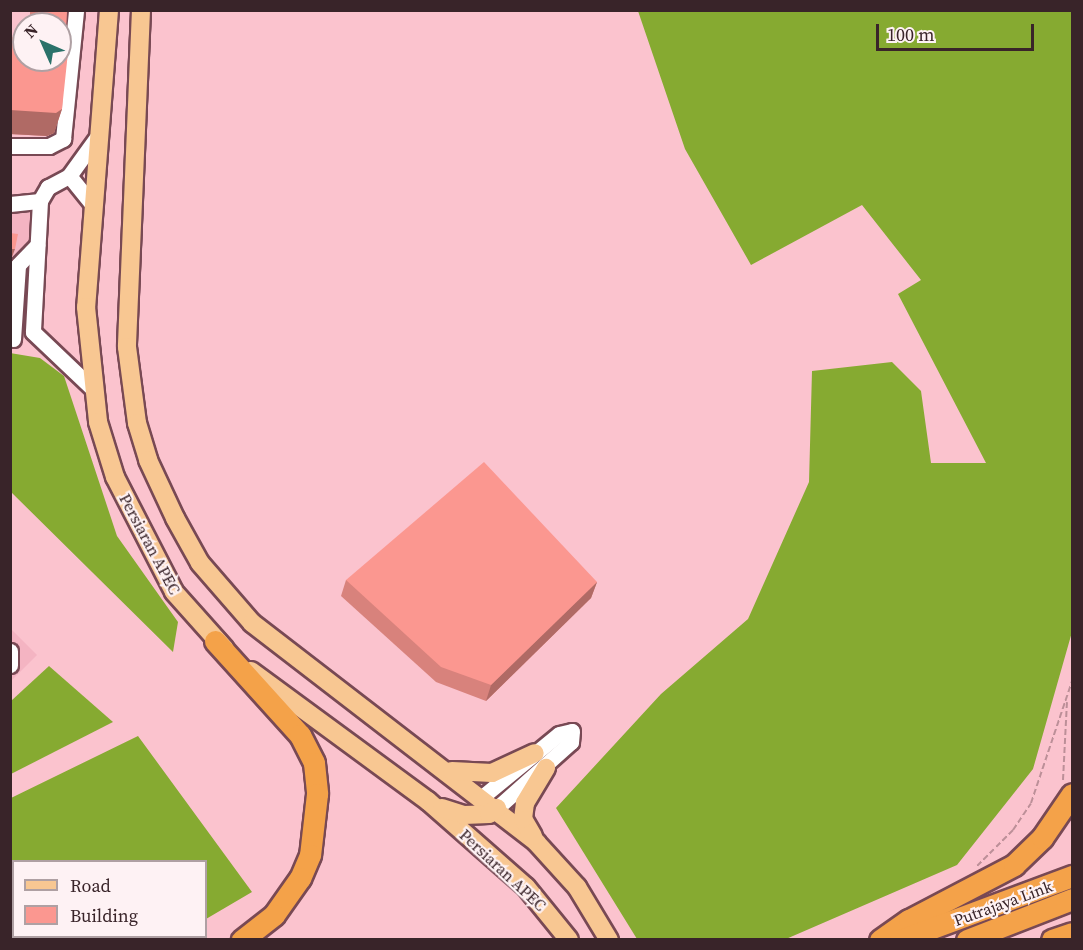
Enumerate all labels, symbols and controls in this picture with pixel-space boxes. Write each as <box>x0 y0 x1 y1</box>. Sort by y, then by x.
north arrow <box>12 12 72 72</box>
scale bar <box>879 12 1036 50</box>
text: N <box>19 19 43 43</box>
text: 100 m <box>887 22 934 47</box>
street label: Persiaran APEC <box>115 490 185 598</box>
street label: Persiaran APEC <box>456 825 550 915</box>
legend <box>12 860 207 938</box>
text: Road <box>70 873 111 898</box>
street label: Putrajaya Link <box>951 876 1055 930</box>
text: Building <box>70 903 138 928</box>

